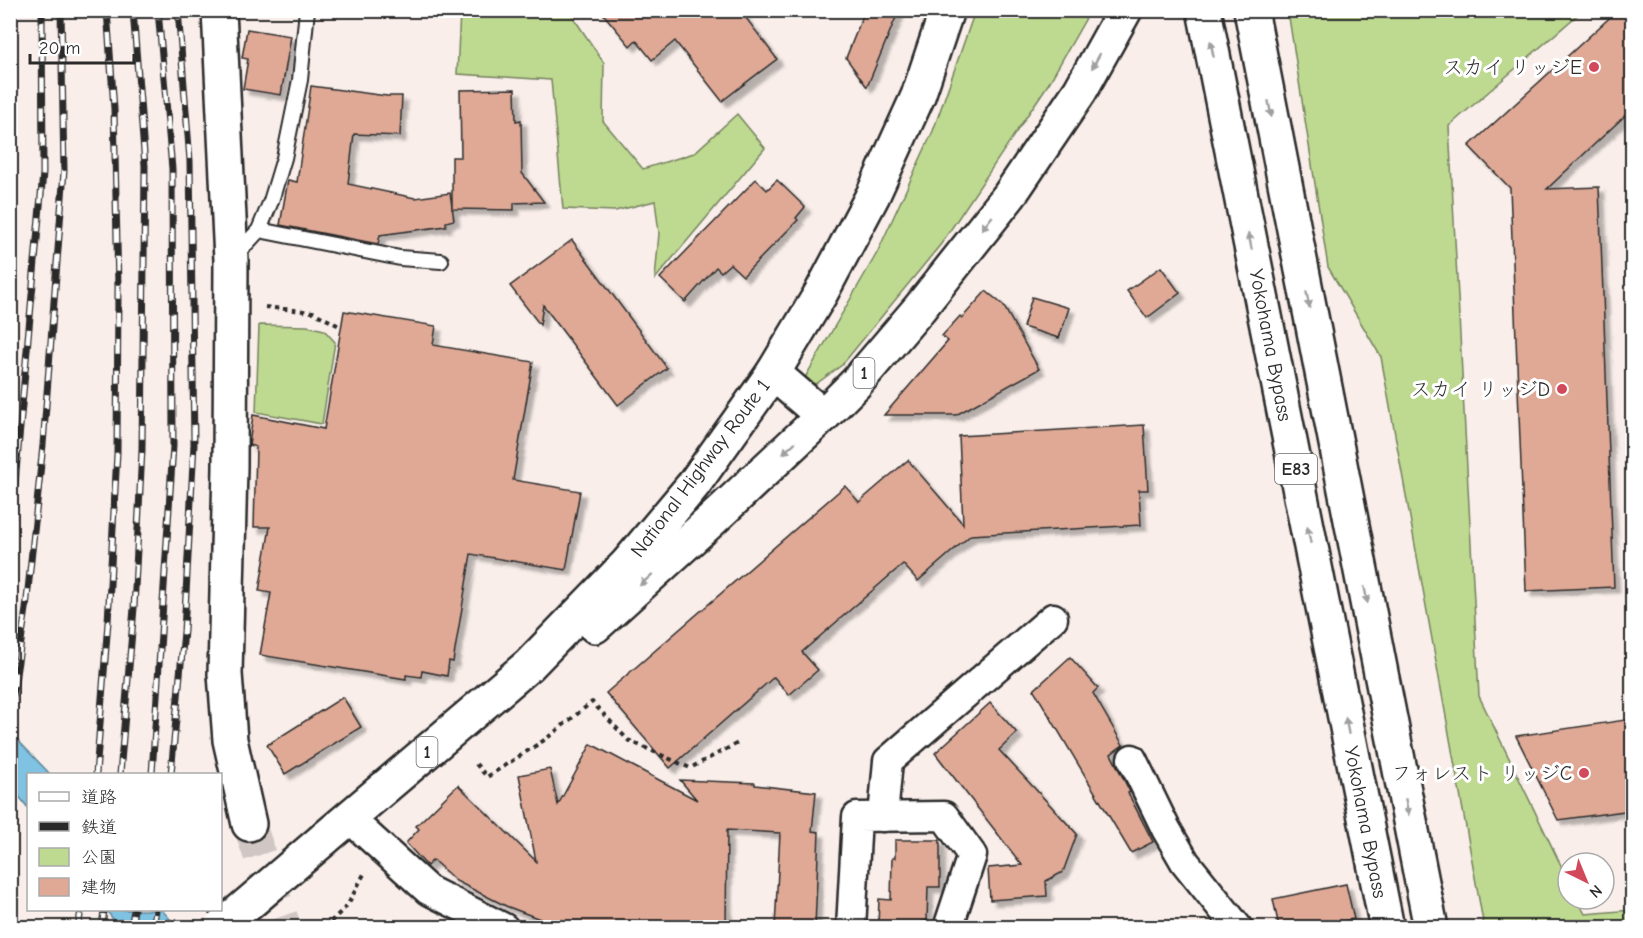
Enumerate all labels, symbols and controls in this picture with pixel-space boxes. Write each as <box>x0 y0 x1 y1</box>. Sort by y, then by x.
scale bar <box>30 27 134 65</box>
text: 20 m <box>39 38 80 59</box>
one-way arrow <box>1207 40 1216 59</box>
one-way arrow <box>1091 53 1101 70</box>
place label: スカイ リッジE <box>1443 56 1582 79</box>
marker: スカイ リッジE <box>1587 60 1601 74</box>
one-way arrow <box>1266 100 1275 119</box>
one-way arrow <box>981 215 994 231</box>
one-way arrow <box>1245 231 1254 250</box>
street label: Yokohama Bypass <box>1244 267 1297 423</box>
one-way arrow <box>1304 291 1313 310</box>
road number: 1 <box>854 358 874 388</box>
street label: National Highway Route 1 <box>626 375 775 562</box>
place label: スカイ リッジD <box>1411 378 1550 401</box>
marker: スカイ リッジD <box>1555 382 1569 396</box>
one-way arrow <box>782 440 796 454</box>
road number: E83 <box>1275 454 1317 484</box>
one-way arrow <box>1304 525 1313 544</box>
one-way arrow <box>639 573 654 586</box>
one-way arrow <box>1362 585 1371 604</box>
one-way arrow <box>1342 716 1351 735</box>
road number: 1 <box>416 737 438 767</box>
street label: Yokohama Bypass <box>1339 744 1392 900</box>
place label: フォレスト リッジC <box>1391 762 1572 785</box>
marker: フォレスト リッジC <box>1577 766 1591 780</box>
legend <box>27 773 222 911</box>
text: 道路 <box>81 787 117 808</box>
one-way arrow <box>1403 797 1412 816</box>
text: 鉄道 <box>81 817 117 838</box>
text: 公園 <box>81 847 117 868</box>
north arrow <box>1556 851 1616 911</box>
text: 建物 <box>81 877 117 898</box>
text: N <box>1586 881 1606 901</box>

